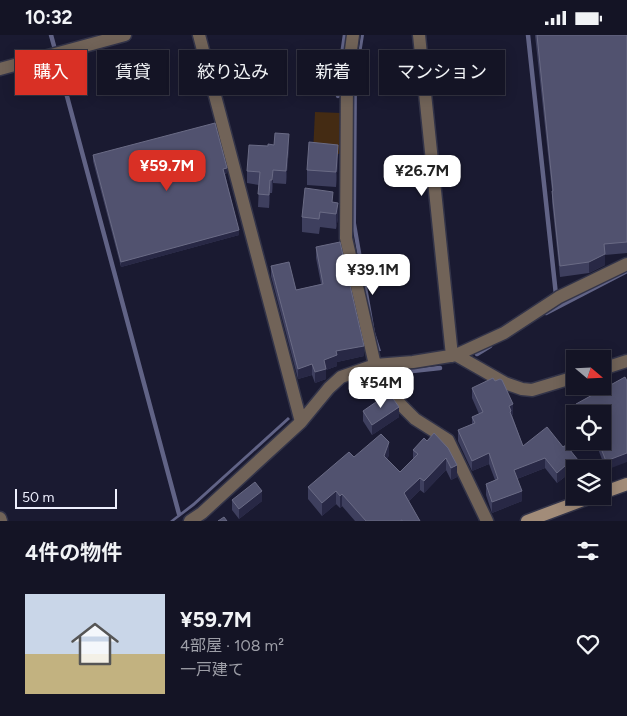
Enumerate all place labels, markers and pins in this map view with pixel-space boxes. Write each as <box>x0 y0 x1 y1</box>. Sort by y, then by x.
pin: ¥59.7M <box>126 149 208 192</box>
pin: ¥26.7M <box>381 155 463 197</box>
pin: ¥39.1M <box>332 253 414 296</box>
pin: ¥54M <box>351 367 411 409</box>

